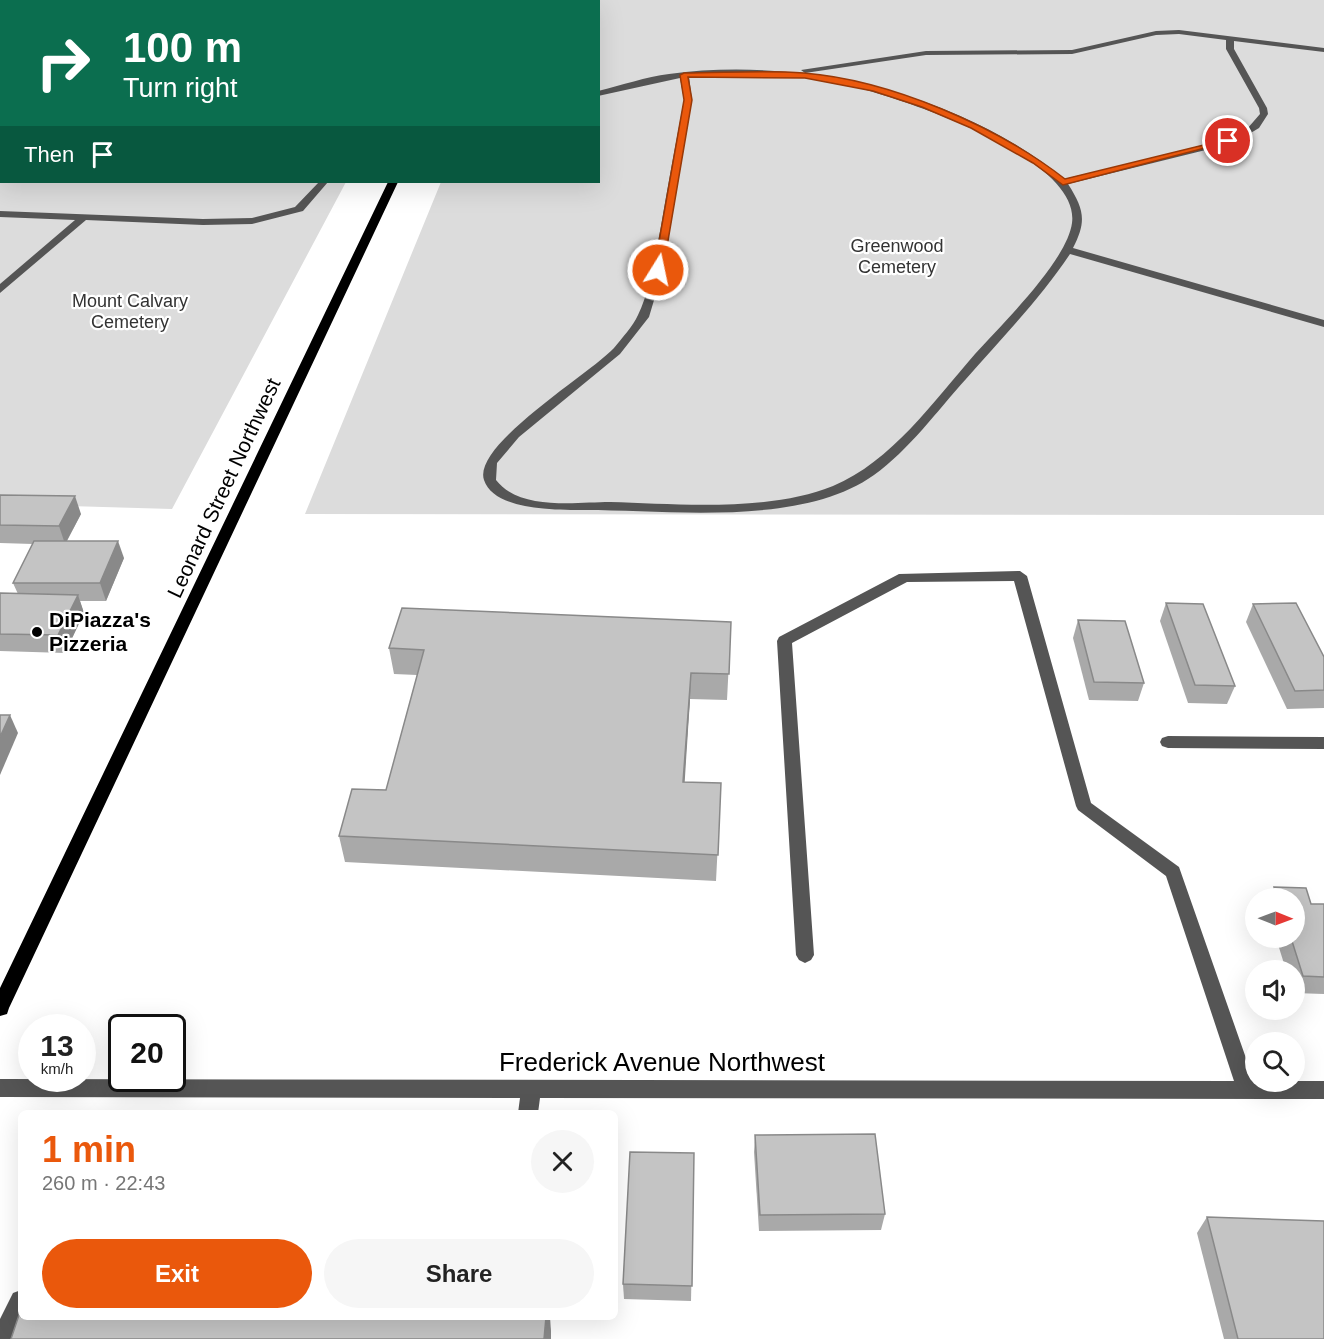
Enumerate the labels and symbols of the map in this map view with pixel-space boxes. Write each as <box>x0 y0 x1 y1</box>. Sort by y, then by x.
pin <box>1202 115 1253 166</box>
park label: Greenwood Cemetery <box>850 236 944 277</box>
position arrow <box>626 238 690 302</box>
park label: Mount Calvary Cemetery <box>72 291 188 332</box>
street label: Leonard Street Northwest <box>163 374 285 601</box>
place label: DiPiazza's Pizzeria <box>49 608 151 655</box>
marker: DiPiazza's Pizzeria <box>30 625 44 639</box>
north arrow <box>1245 888 1305 948</box>
speed limit sign: 20 <box>108 1014 186 1092</box>
street label: Frederick Avenue Northwest <box>499 1047 826 1077</box>

